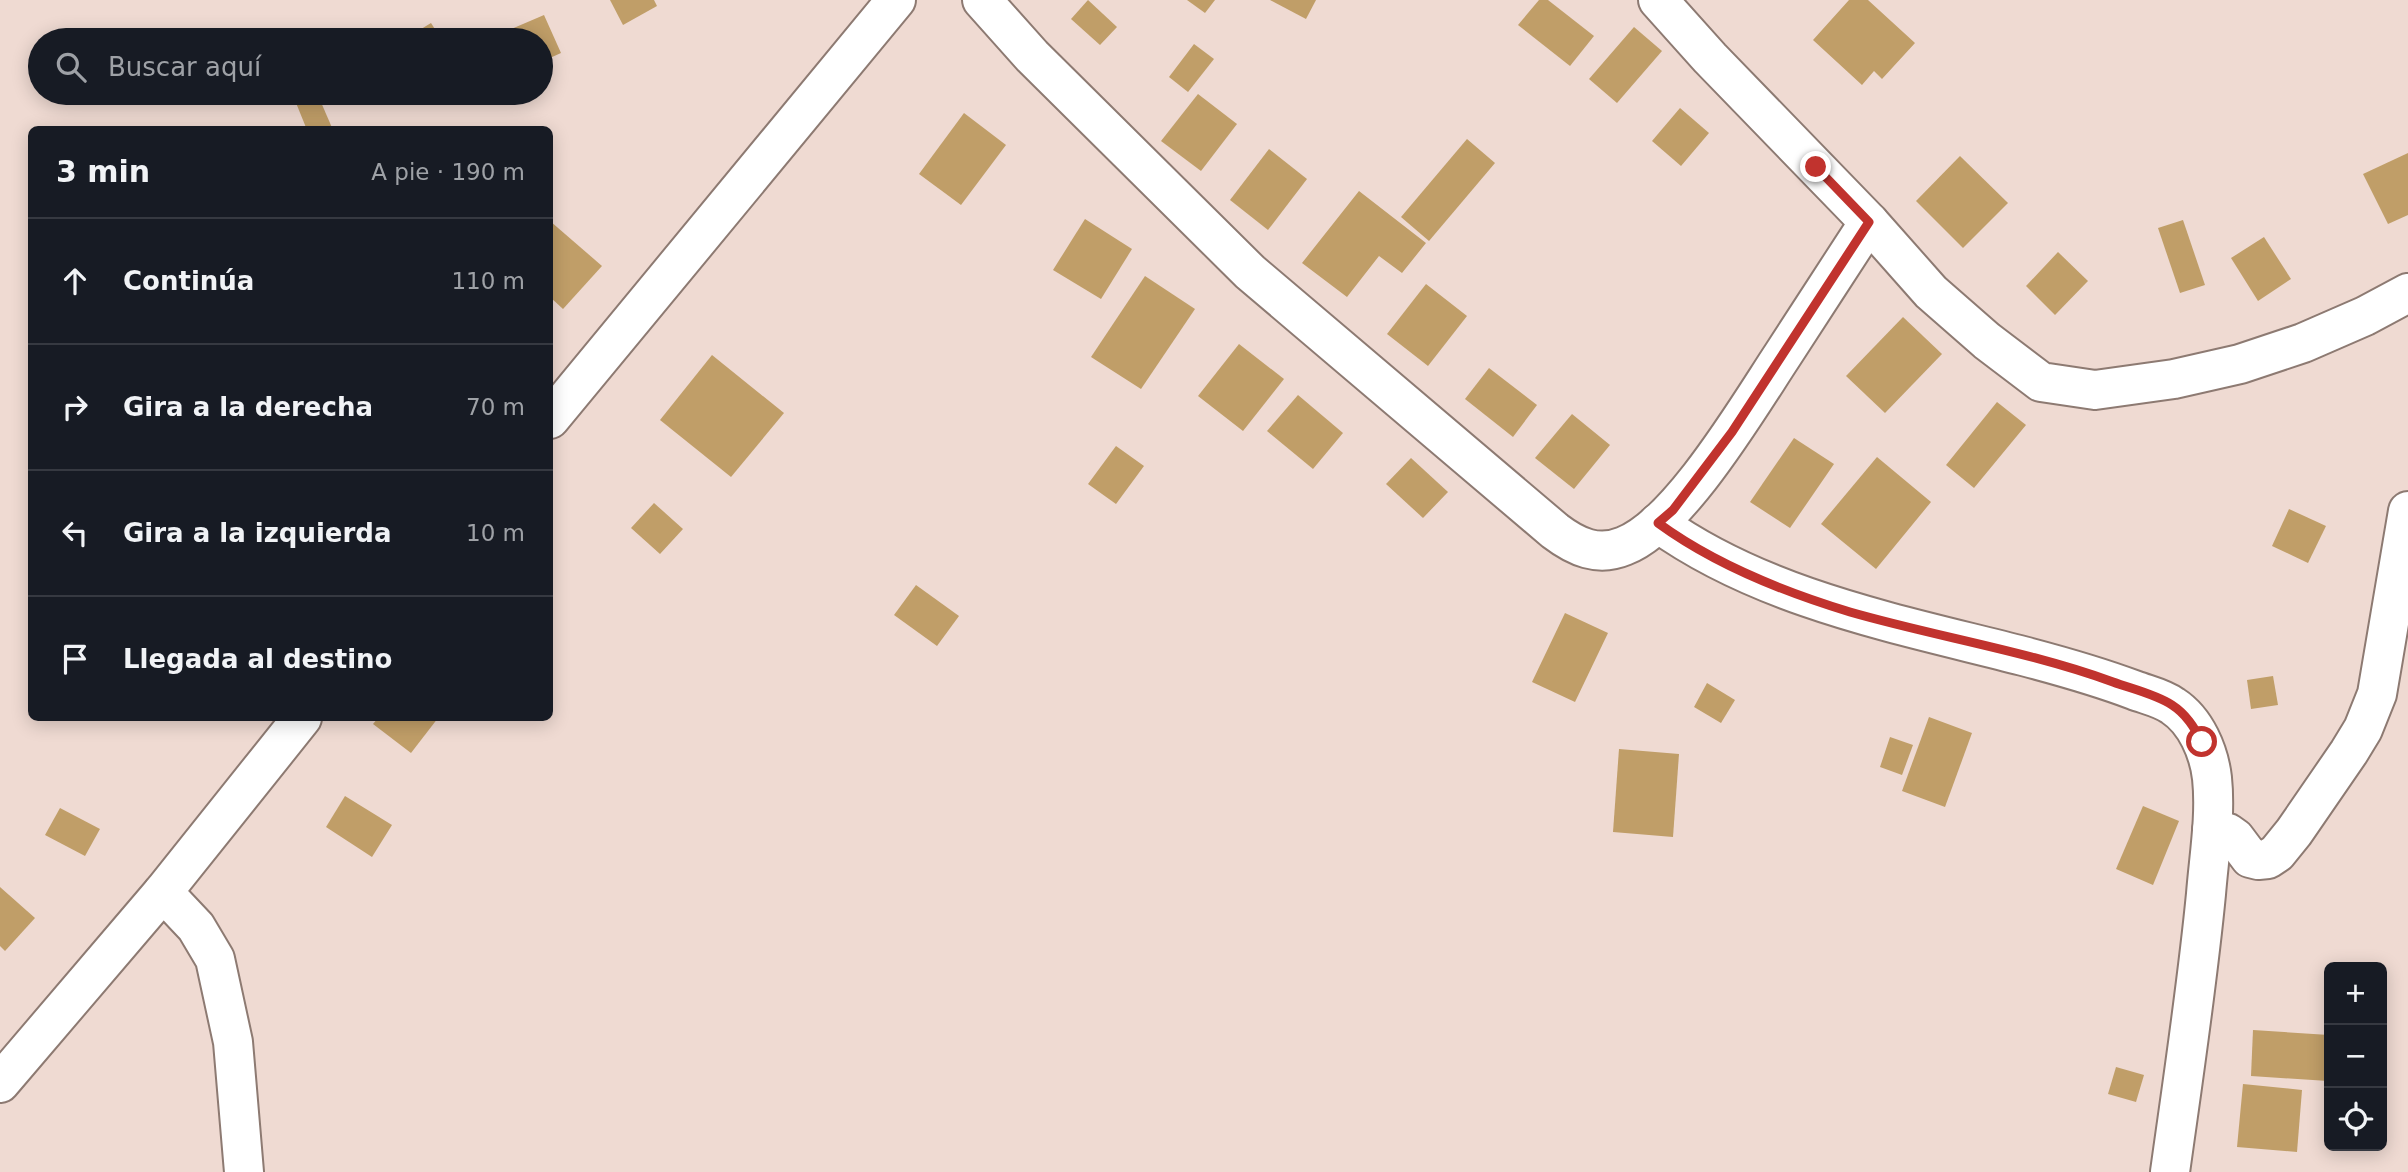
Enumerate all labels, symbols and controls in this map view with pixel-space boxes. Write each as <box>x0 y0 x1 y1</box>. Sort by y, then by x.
search box <box>28 28 553 105</box>
icon: search <box>52 48 90 86</box>
text: Buscar aquí <box>108 52 261 82</box>
route end <box>1800 151 1831 182</box>
text: 3 min <box>56 154 150 189</box>
text: A pie · 190 m <box>371 159 525 185</box>
icon: ahead <box>56 262 94 300</box>
text: Continúa <box>123 266 254 296</box>
text: 110 m <box>451 268 525 294</box>
icon: right <box>56 388 94 426</box>
text: Gira a la derecha <box>123 392 373 422</box>
text: 70 m <box>466 394 525 420</box>
icon: left <box>56 514 94 552</box>
text: Gira a la izquierda <box>123 518 391 548</box>
text: 10 m <box>466 520 525 546</box>
icon: arrive <box>56 640 94 678</box>
text: Llegada al destino <box>123 644 392 674</box>
route start <box>2186 726 2217 757</box>
map controls <box>2324 962 2387 1151</box>
button: + <box>2324 962 2387 1025</box>
button: − <box>2324 1025 2387 1088</box>
button: locate <box>2324 1088 2387 1151</box>

